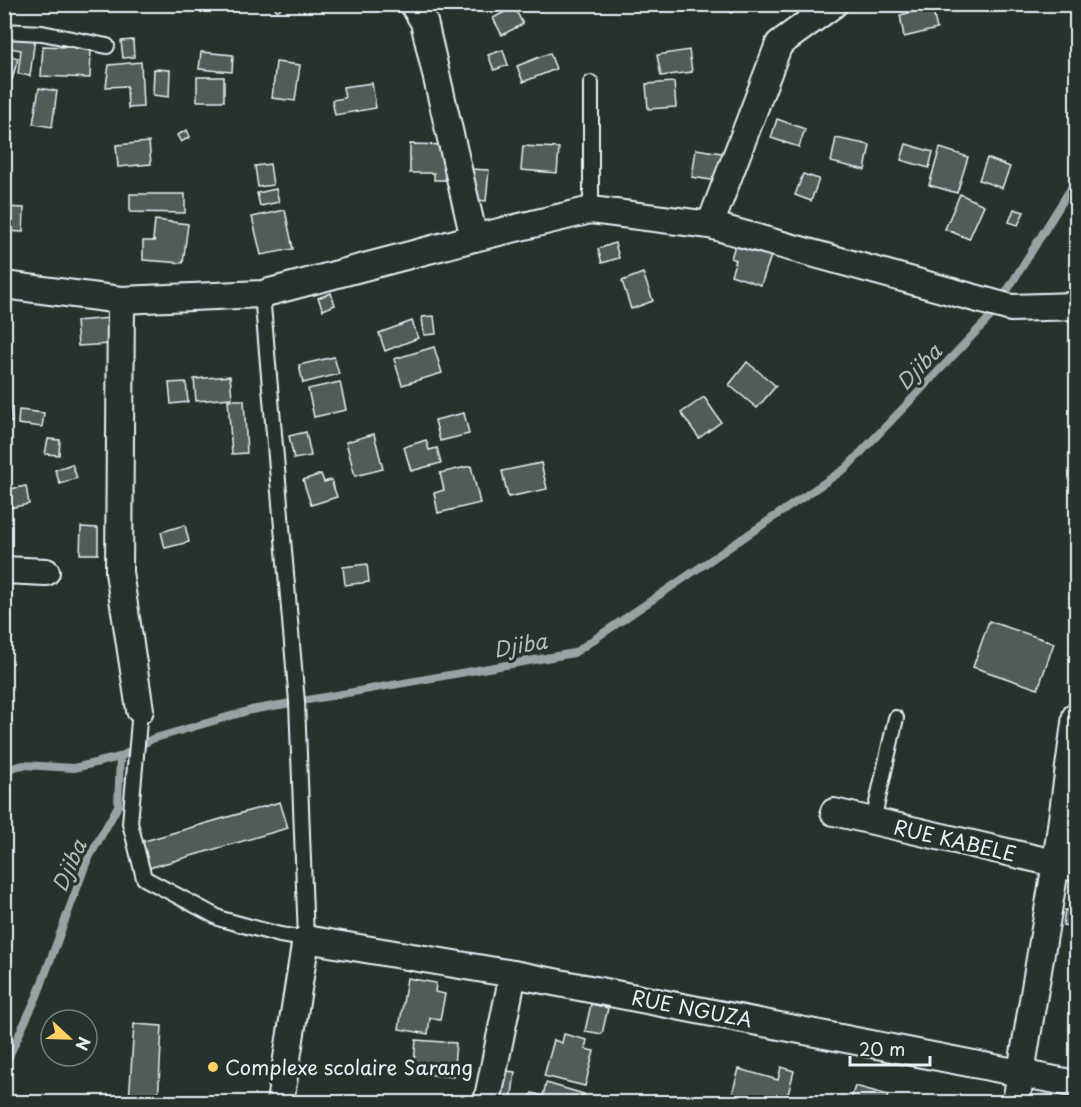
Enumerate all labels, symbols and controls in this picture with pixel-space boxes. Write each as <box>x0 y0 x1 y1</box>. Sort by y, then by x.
water label: Djiba <box>888 335 949 396</box>
water label: Djiba <box>491 623 550 664</box>
street label: RUE KABELE <box>891 811 1019 869</box>
water label: Djiba <box>42 833 94 896</box>
street label: RUE NGUZA <box>629 982 755 1034</box>
north arrow <box>39 1008 99 1068</box>
scale bar <box>850 1029 930 1067</box>
text: N <box>70 1034 97 1054</box>
text: 20 m <box>859 1035 905 1062</box>
place label: Complexe scolaire Sarang <box>225 1052 473 1082</box>
marker: Complexe scolaire Sarang <box>206 1060 220 1074</box>

